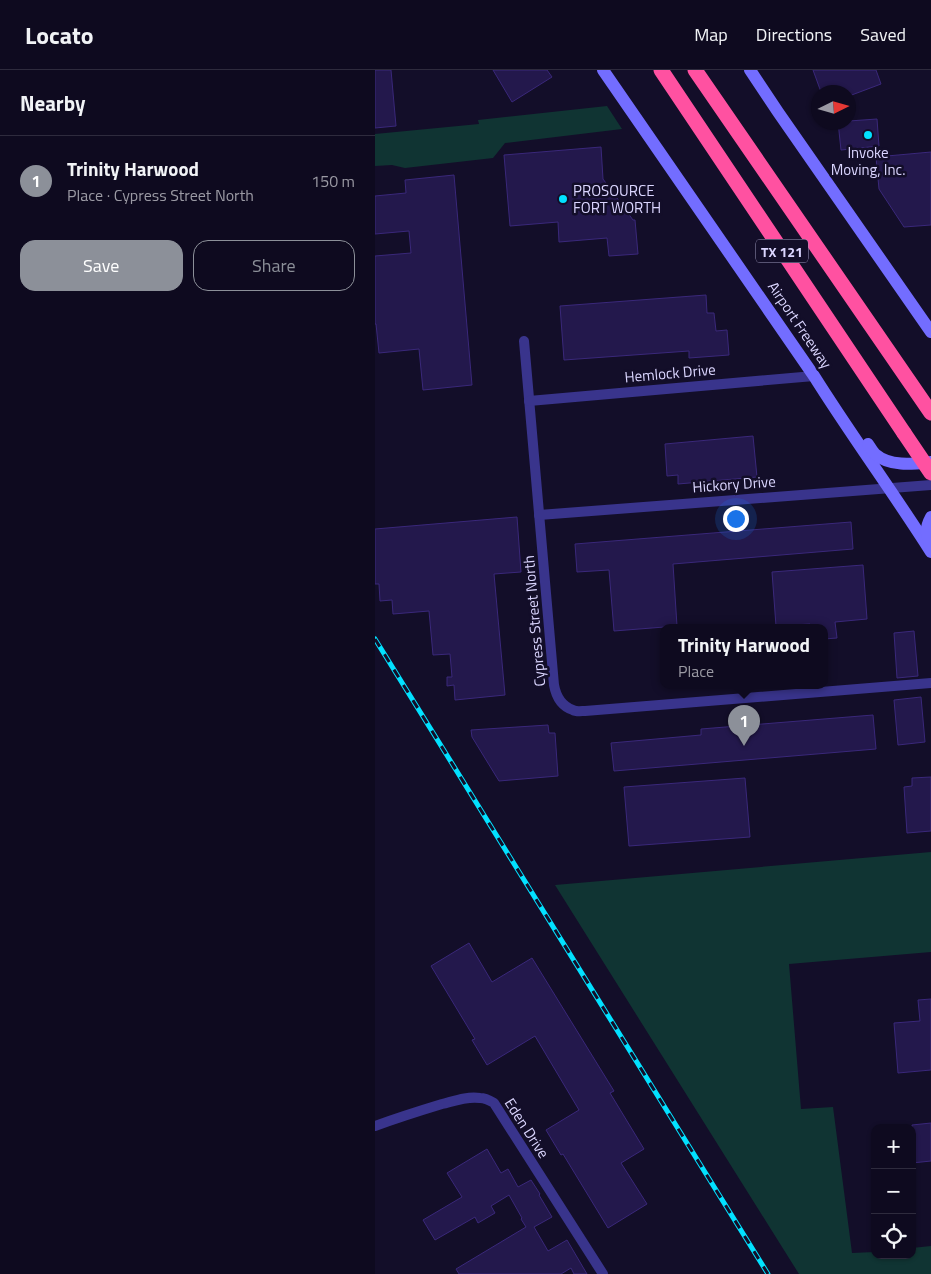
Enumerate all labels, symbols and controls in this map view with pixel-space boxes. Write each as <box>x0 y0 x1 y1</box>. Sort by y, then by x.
text: Locato <box>25 17 94 53</box>
text: Map <box>694 21 728 48</box>
text: Directions <box>756 21 832 48</box>
text: Saved <box>860 21 906 48</box>
north arrow <box>811 85 856 130</box>
text: Nearby <box>20 87 85 119</box>
marker: Invoke Moving, Inc. <box>862 129 874 141</box>
place label: Invoke Moving, Inc. <box>831 141 905 181</box>
text: Trinity Harwood <box>67 154 199 183</box>
text: 1 <box>32 169 40 193</box>
text: 150 m <box>311 169 355 193</box>
place label: PROSOURCE FORT WORTH <box>573 179 661 219</box>
text: Place · Cypress Street North <box>67 183 254 207</box>
marker: PROSOURCE FORT WORTH <box>557 193 569 205</box>
button: Save <box>20 240 183 291</box>
button: Share <box>193 240 355 291</box>
road number: TX 121 <box>756 240 808 262</box>
street label: Airport Freeway <box>762 277 838 373</box>
street label: Hemlock Drive <box>623 358 717 388</box>
street label: Hickory Drive <box>692 470 776 498</box>
your location <box>723 506 749 532</box>
street label: Cypress Street North <box>517 555 551 687</box>
popup <box>660 624 828 689</box>
text: Trinity Harwood <box>678 630 810 659</box>
text: Place <box>678 659 714 683</box>
pin: 1 <box>728 705 760 746</box>
street label: Eden Drive <box>499 1093 555 1163</box>
map controls <box>871 1124 916 1259</box>
button: + <box>871 1124 916 1169</box>
button: − <box>871 1169 916 1214</box>
button: locate <box>871 1214 916 1259</box>

